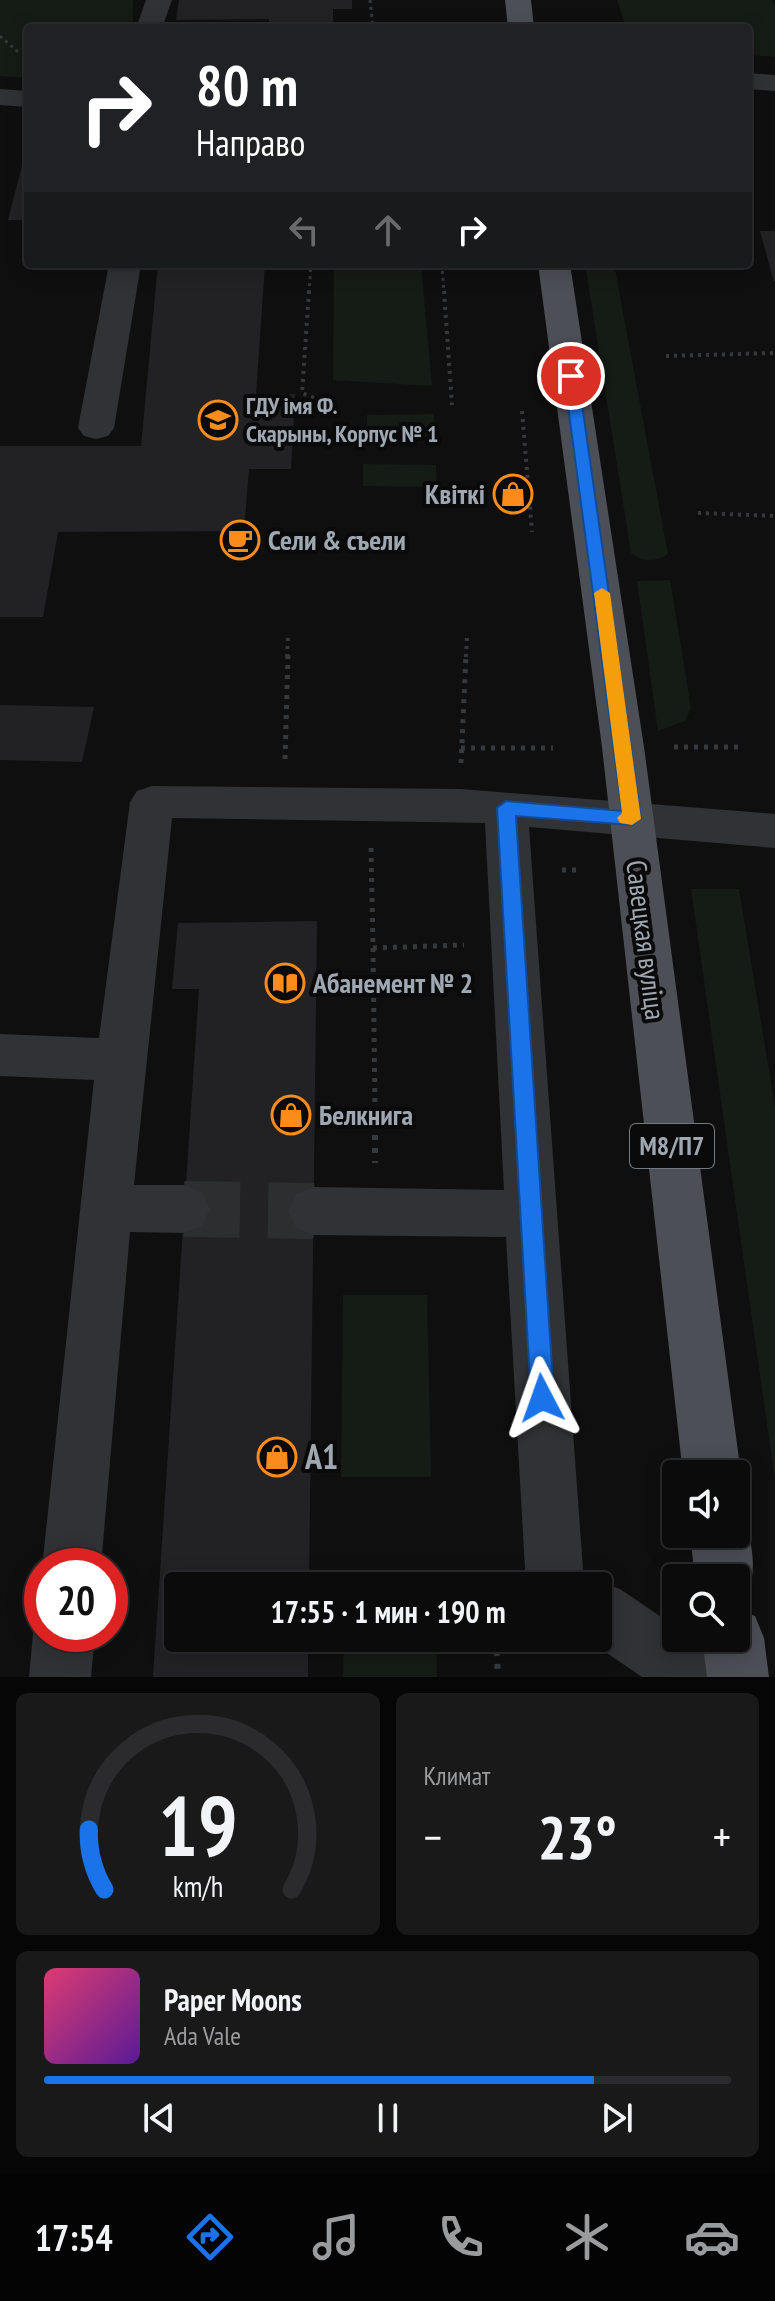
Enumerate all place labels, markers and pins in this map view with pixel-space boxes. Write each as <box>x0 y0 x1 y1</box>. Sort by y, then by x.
pin <box>537 342 605 410</box>
place label: ГДУ імя Ф. Скарыны, Корпус № 1 <box>246 390 438 449</box>
school or university icon: ГДУ імя Ф. Скарыны, Корпус № 1 <box>197 399 239 441</box>
shop icon: Квіткі <box>492 473 534 515</box>
place label: Квіткі <box>425 475 485 512</box>
cafe icon: Сели & съели <box>219 519 261 561</box>
place label: Сели & съели <box>268 521 406 558</box>
library icon: Абанемент № 2 <box>264 962 306 1004</box>
place label: Абанемент № 2 <box>312 964 473 1001</box>
shop icon: Белкнига <box>270 1094 312 1136</box>
place label: Белкнига <box>319 1096 413 1133</box>
place label: A1 <box>304 1434 338 1478</box>
shop icon: A1 <box>256 1436 298 1478</box>

